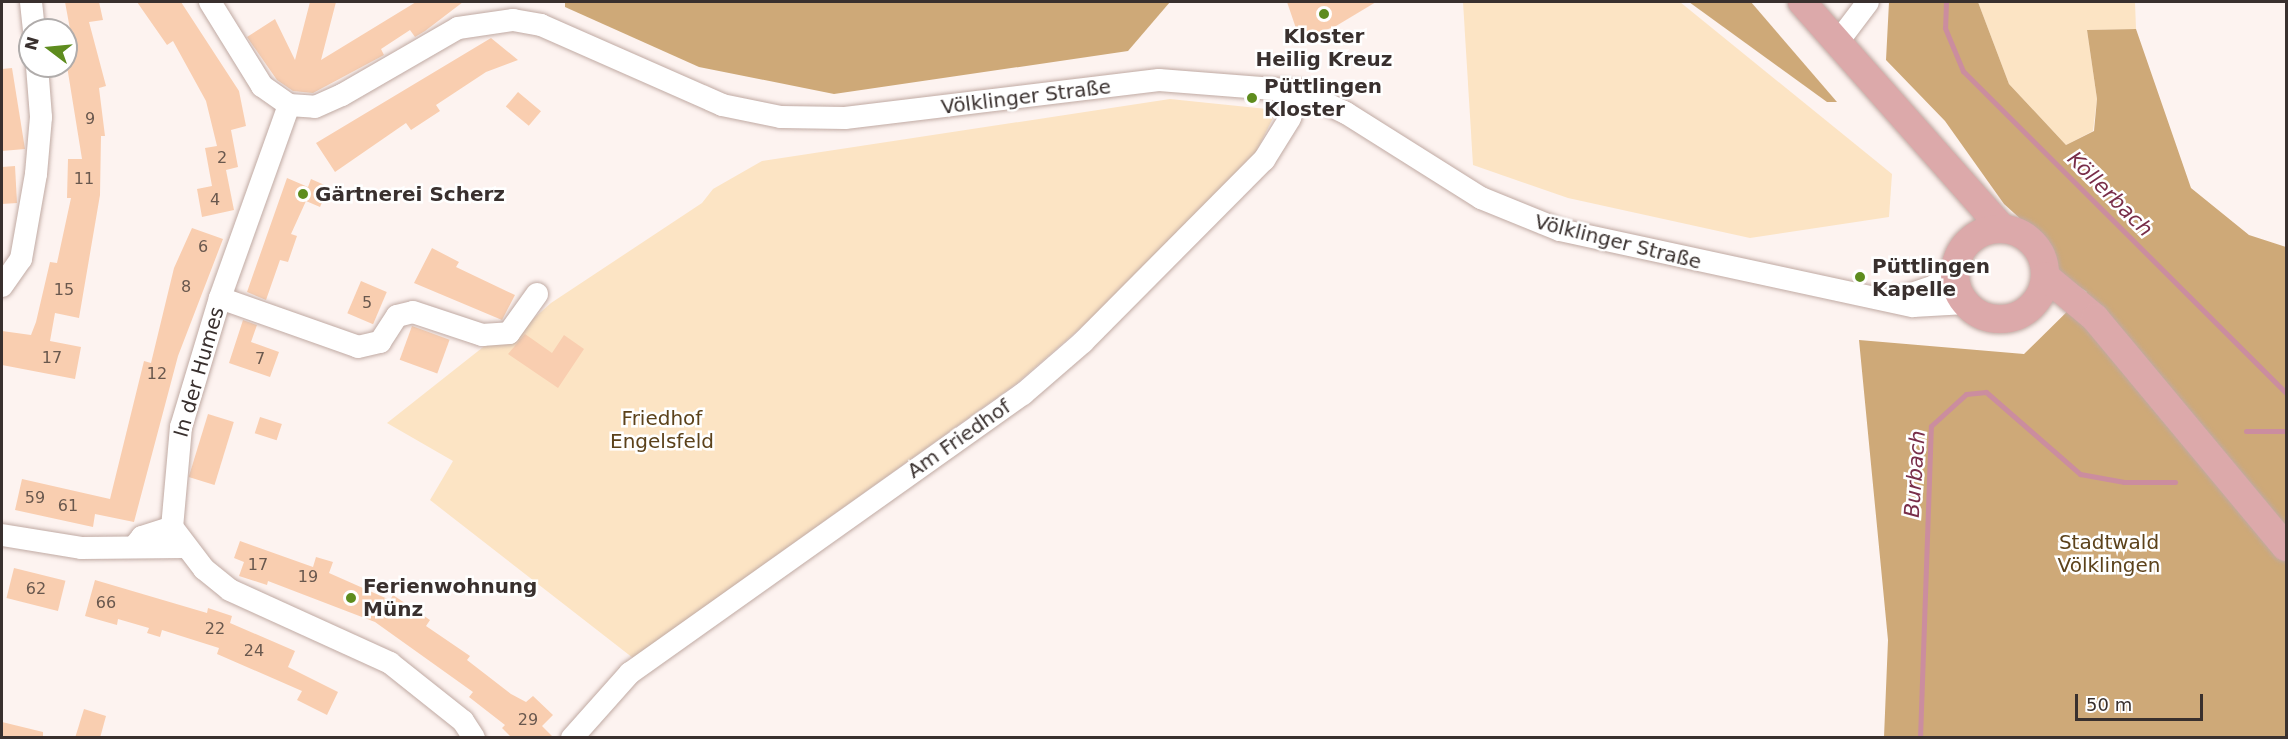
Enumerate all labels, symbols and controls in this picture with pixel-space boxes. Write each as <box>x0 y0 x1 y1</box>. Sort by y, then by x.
marker: Kloster Heilig Kreuz <box>1317 7 1331 21</box>
north arrow <box>18 18 78 78</box>
place label: Kloster Heilig Kreuz <box>1256 24 1392 71</box>
text: N <box>21 34 43 53</box>
place label: Püttlingen Kloster <box>1264 74 1382 121</box>
street label: Völklinger Straße <box>940 75 1112 119</box>
marker: Püttlingen Kloster <box>1245 91 1259 105</box>
house number: 9 <box>85 109 95 129</box>
water label: Köllerbach <box>2062 146 2158 242</box>
house number: 2 <box>217 148 227 168</box>
house number: 11 <box>74 169 94 189</box>
place label: Gärtnerei Scherz <box>315 182 505 206</box>
marker: Gärtnerei Scherz <box>296 187 310 201</box>
house number: 4 <box>210 190 220 210</box>
street label: Völklinger Straße <box>1532 210 1704 274</box>
house number: 6 <box>198 237 208 257</box>
place label: Püttlingen Kapelle <box>1872 254 1990 301</box>
marker: Püttlingen Kapelle <box>1853 270 1867 284</box>
house number: 8 <box>181 277 191 297</box>
house number: 15 <box>54 280 74 300</box>
house number: 5 <box>362 293 372 313</box>
street label: In der Humes <box>169 304 229 440</box>
house number: 17 <box>42 348 62 368</box>
house number: 7 <box>255 349 265 369</box>
house number: 12 <box>147 364 167 384</box>
street label: Am Friedhof <box>903 395 1015 483</box>
park label: Friedhof Engelsfeld <box>610 406 714 453</box>
water label: Burbach <box>1899 430 1931 518</box>
house number: 59 <box>25 488 45 508</box>
house number: 61 <box>58 496 78 516</box>
park label: Stadtwald Völklingen <box>2058 530 2160 577</box>
house number: 17 <box>248 555 268 575</box>
house number: 19 <box>298 567 318 587</box>
place label: Ferienwohnung Münz <box>363 574 537 621</box>
house number: 62 <box>26 579 46 599</box>
marker: Ferienwohnung Münz <box>344 591 358 605</box>
house number: 66 <box>96 593 116 613</box>
house number: 22 <box>205 619 225 639</box>
house number: 24 <box>244 641 264 661</box>
scale bar <box>2078 682 2206 720</box>
text: 50 m <box>2086 694 2132 715</box>
house number: 29 <box>518 710 538 730</box>

